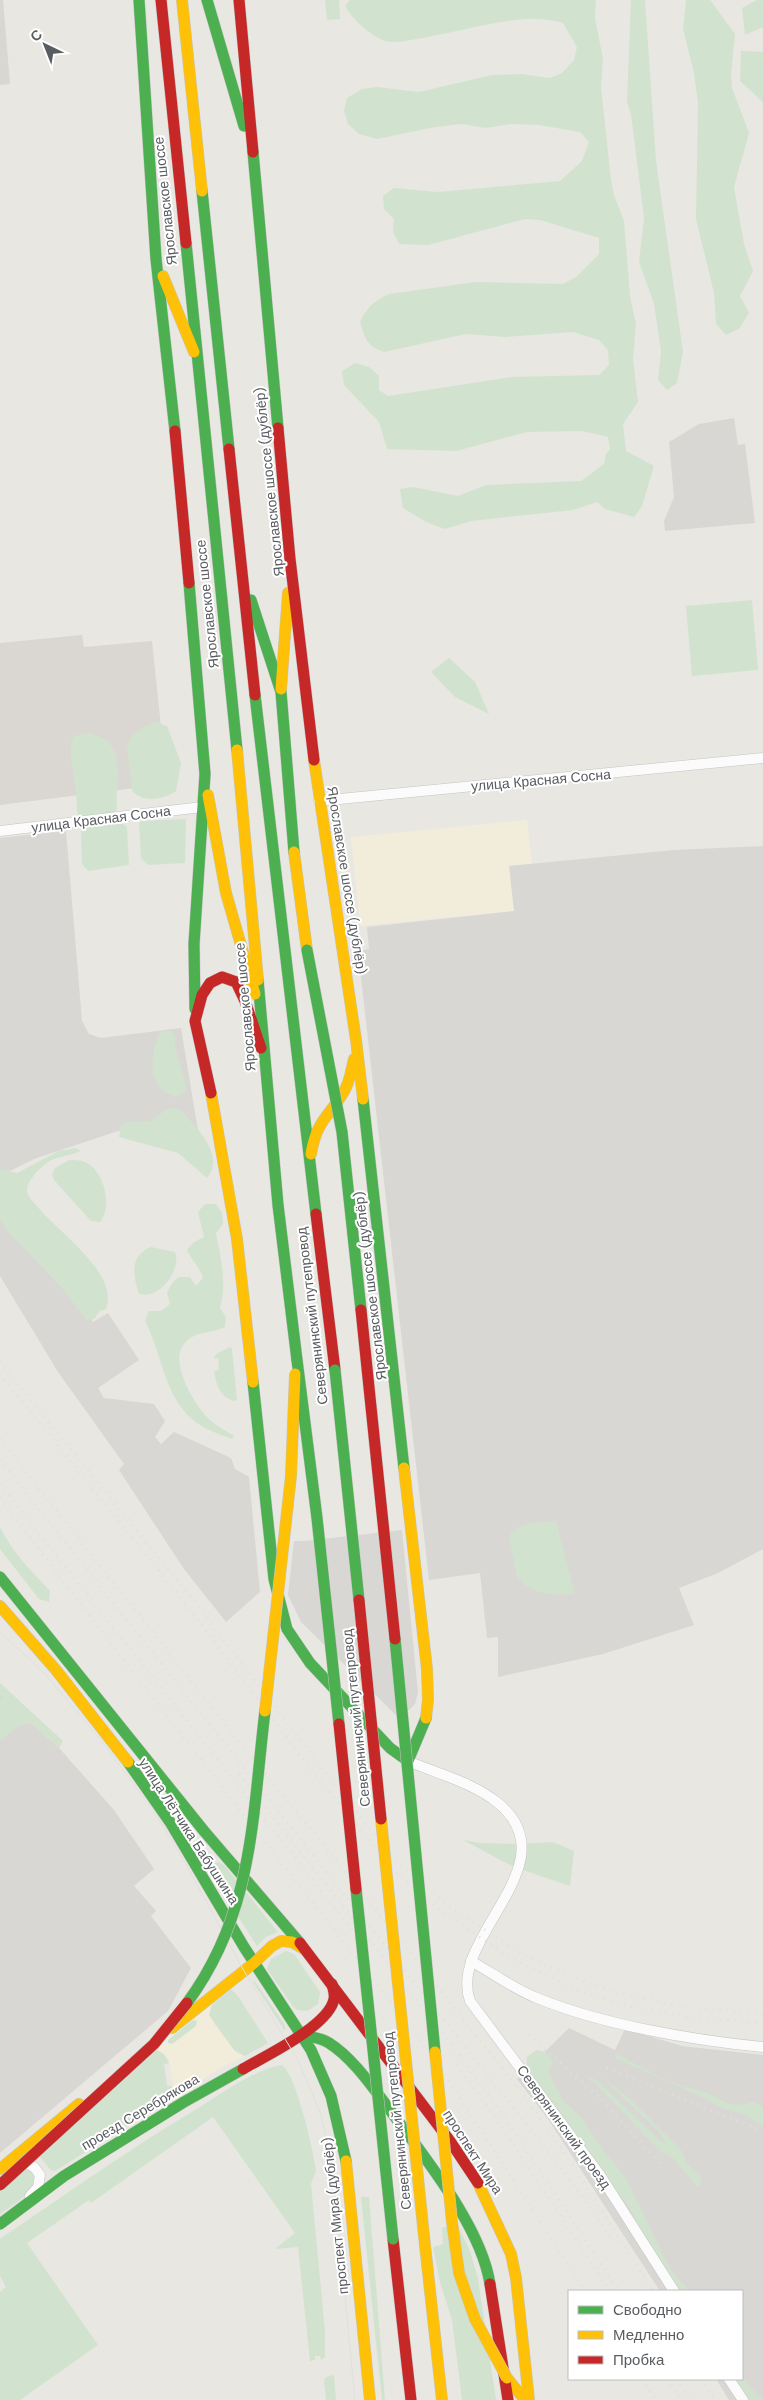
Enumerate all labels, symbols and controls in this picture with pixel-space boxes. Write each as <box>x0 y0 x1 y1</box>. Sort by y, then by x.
north arrow <box>20 20 70 70</box>
text: С <box>26 25 46 46</box>
street label: Ярославское шоссе <box>149 136 181 266</box>
street label: Ярославское шоссе (дублёр) <box>250 387 288 577</box>
street label: Ярославское шоссе <box>191 539 223 669</box>
street label: улица Красная Сосна <box>470 765 612 795</box>
street label: Ярославское шоссе (дублёр) <box>323 785 371 975</box>
street label: улица Красная Сосна <box>30 802 172 836</box>
street label: Ярославское шоссе <box>230 942 260 1072</box>
street label: Ярославское шоссе (дублёр) <box>349 1191 391 1381</box>
street label: Северянинский путепровод <box>292 1226 332 1406</box>
street label: Северянинский путепровод <box>338 1628 374 1808</box>
street label: улица Лётчика Бабушкина <box>135 1754 243 1908</box>
street label: Северянинский путепровод <box>379 2031 415 2211</box>
street label: Северянинский проезд <box>513 2061 615 2193</box>
street label: проезд Серебрякова <box>78 2070 202 2154</box>
street label: проспект Мира <box>439 2106 507 2198</box>
street label: проспект Мира (дублёр) <box>318 2137 352 2295</box>
legend <box>568 2290 743 2380</box>
text: Свободно <box>613 2300 682 2320</box>
text: Медленно <box>613 2325 684 2345</box>
text: Пробка <box>613 2350 665 2370</box>

